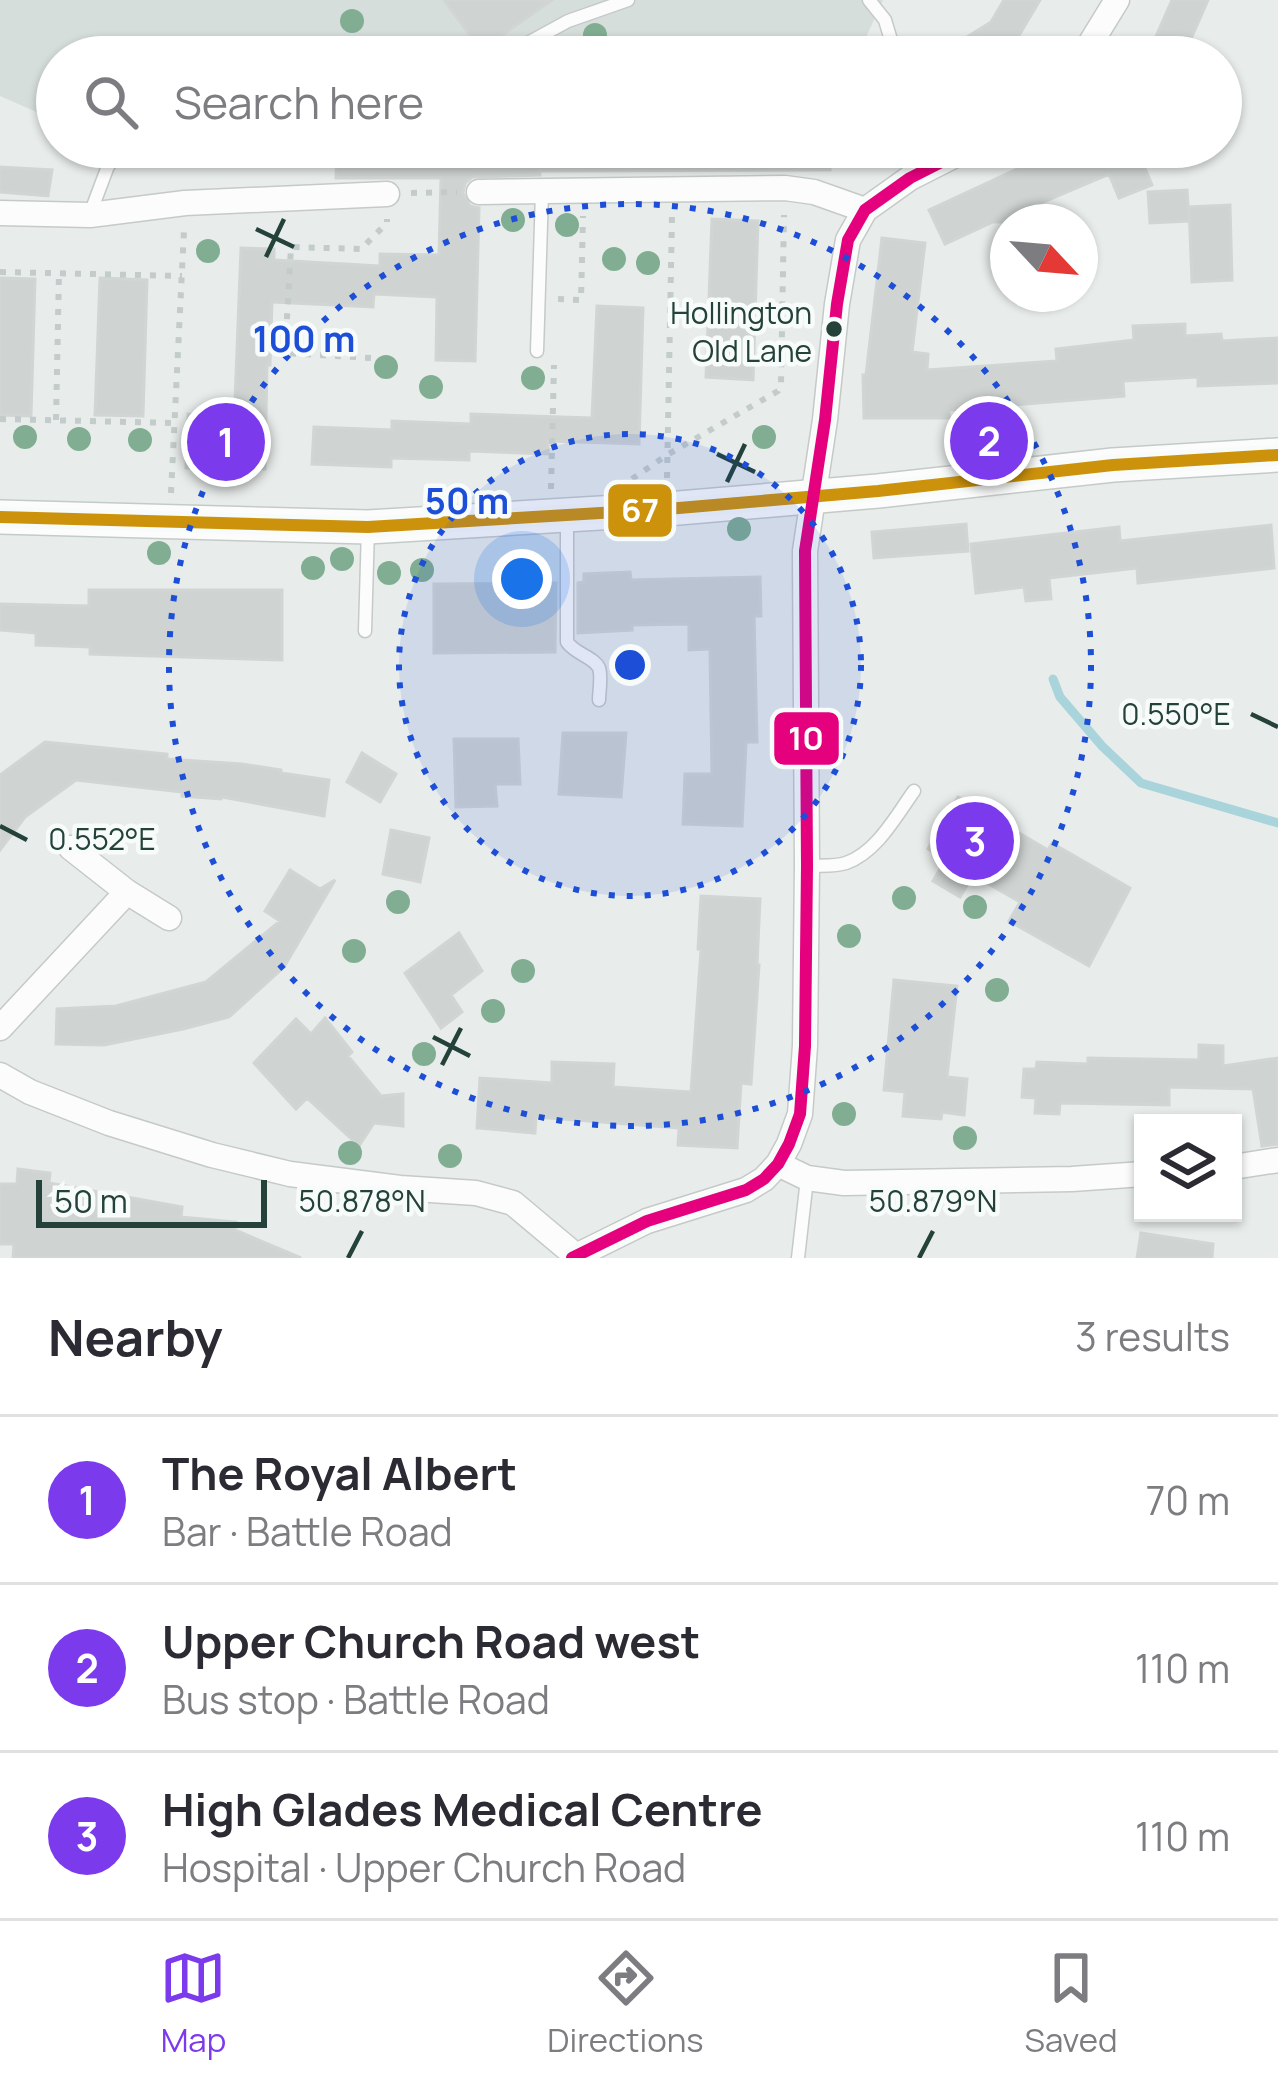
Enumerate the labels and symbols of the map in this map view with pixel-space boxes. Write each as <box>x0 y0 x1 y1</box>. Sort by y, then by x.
north arrow <box>990 204 1098 312</box>
place label: Hollington Old Lane <box>670 292 812 371</box>
text: 100 m <box>253 314 355 363</box>
marker: Hollington Old Lane <box>823 318 845 340</box>
pin: 2 <box>950 396 1028 486</box>
pin: 1 <box>187 397 265 487</box>
text: 50 m <box>425 476 509 525</box>
line badge: 67 <box>606 482 674 539</box>
text: 67 <box>621 487 659 532</box>
your location <box>492 549 552 609</box>
centre of rings <box>609 644 651 686</box>
text: 0.550°E <box>1121 693 1231 734</box>
line badge: 10 <box>772 710 841 767</box>
text: 10 <box>788 715 824 760</box>
pin: 3 <box>936 796 1014 886</box>
text: 0.552°E <box>48 818 156 859</box>
scale bar <box>36 1174 267 1227</box>
text: 50.878°N <box>298 1180 426 1221</box>
text: 50.879°N <box>869 1180 997 1221</box>

